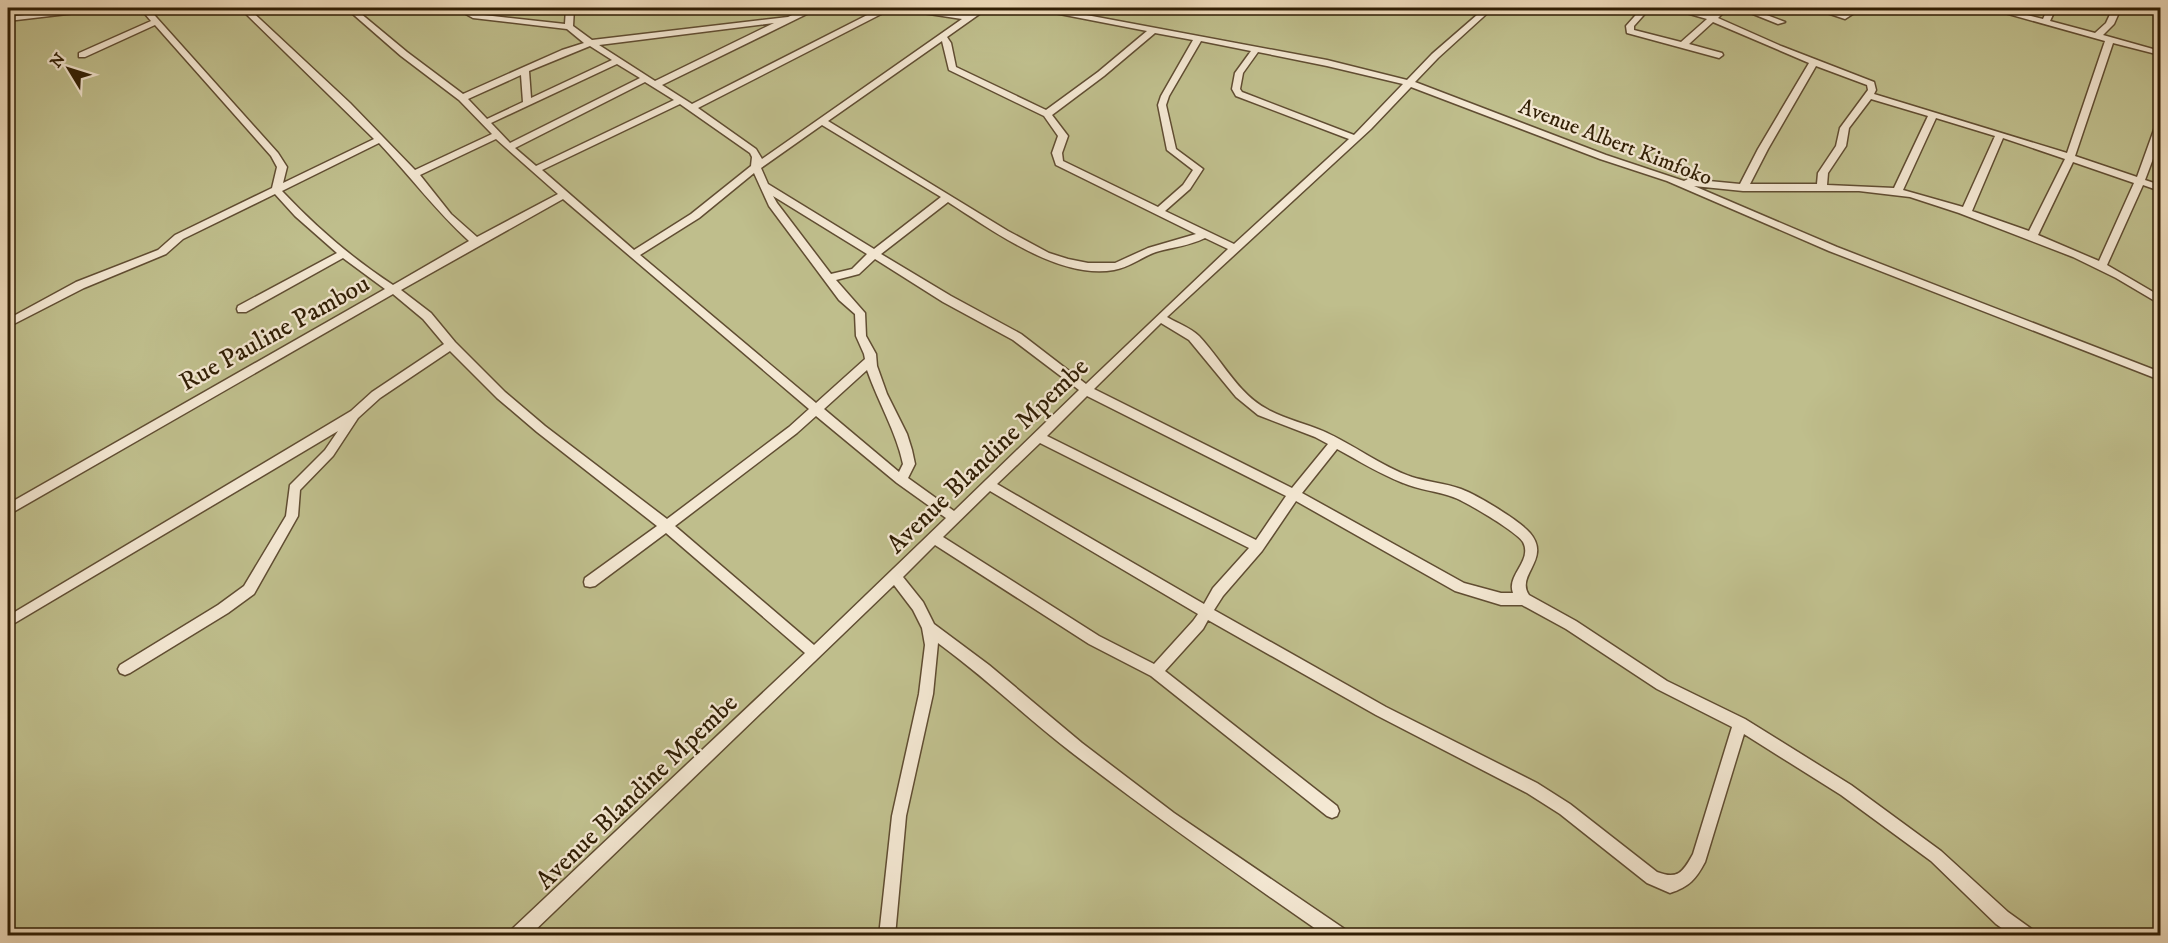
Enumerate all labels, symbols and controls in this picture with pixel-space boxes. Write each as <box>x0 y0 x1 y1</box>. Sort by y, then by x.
north arrow <box>39 39 99 99</box>
text: N <box>46 49 70 72</box>
street label: Avenue Albert Kimfoko <box>1515 93 1716 192</box>
street label: Rue Pauline Pambou <box>174 267 376 399</box>
street label: Avenue Blandine Mpembe <box>880 351 1096 561</box>
street label: Avenue Blandine Mpembe <box>529 687 745 897</box>

